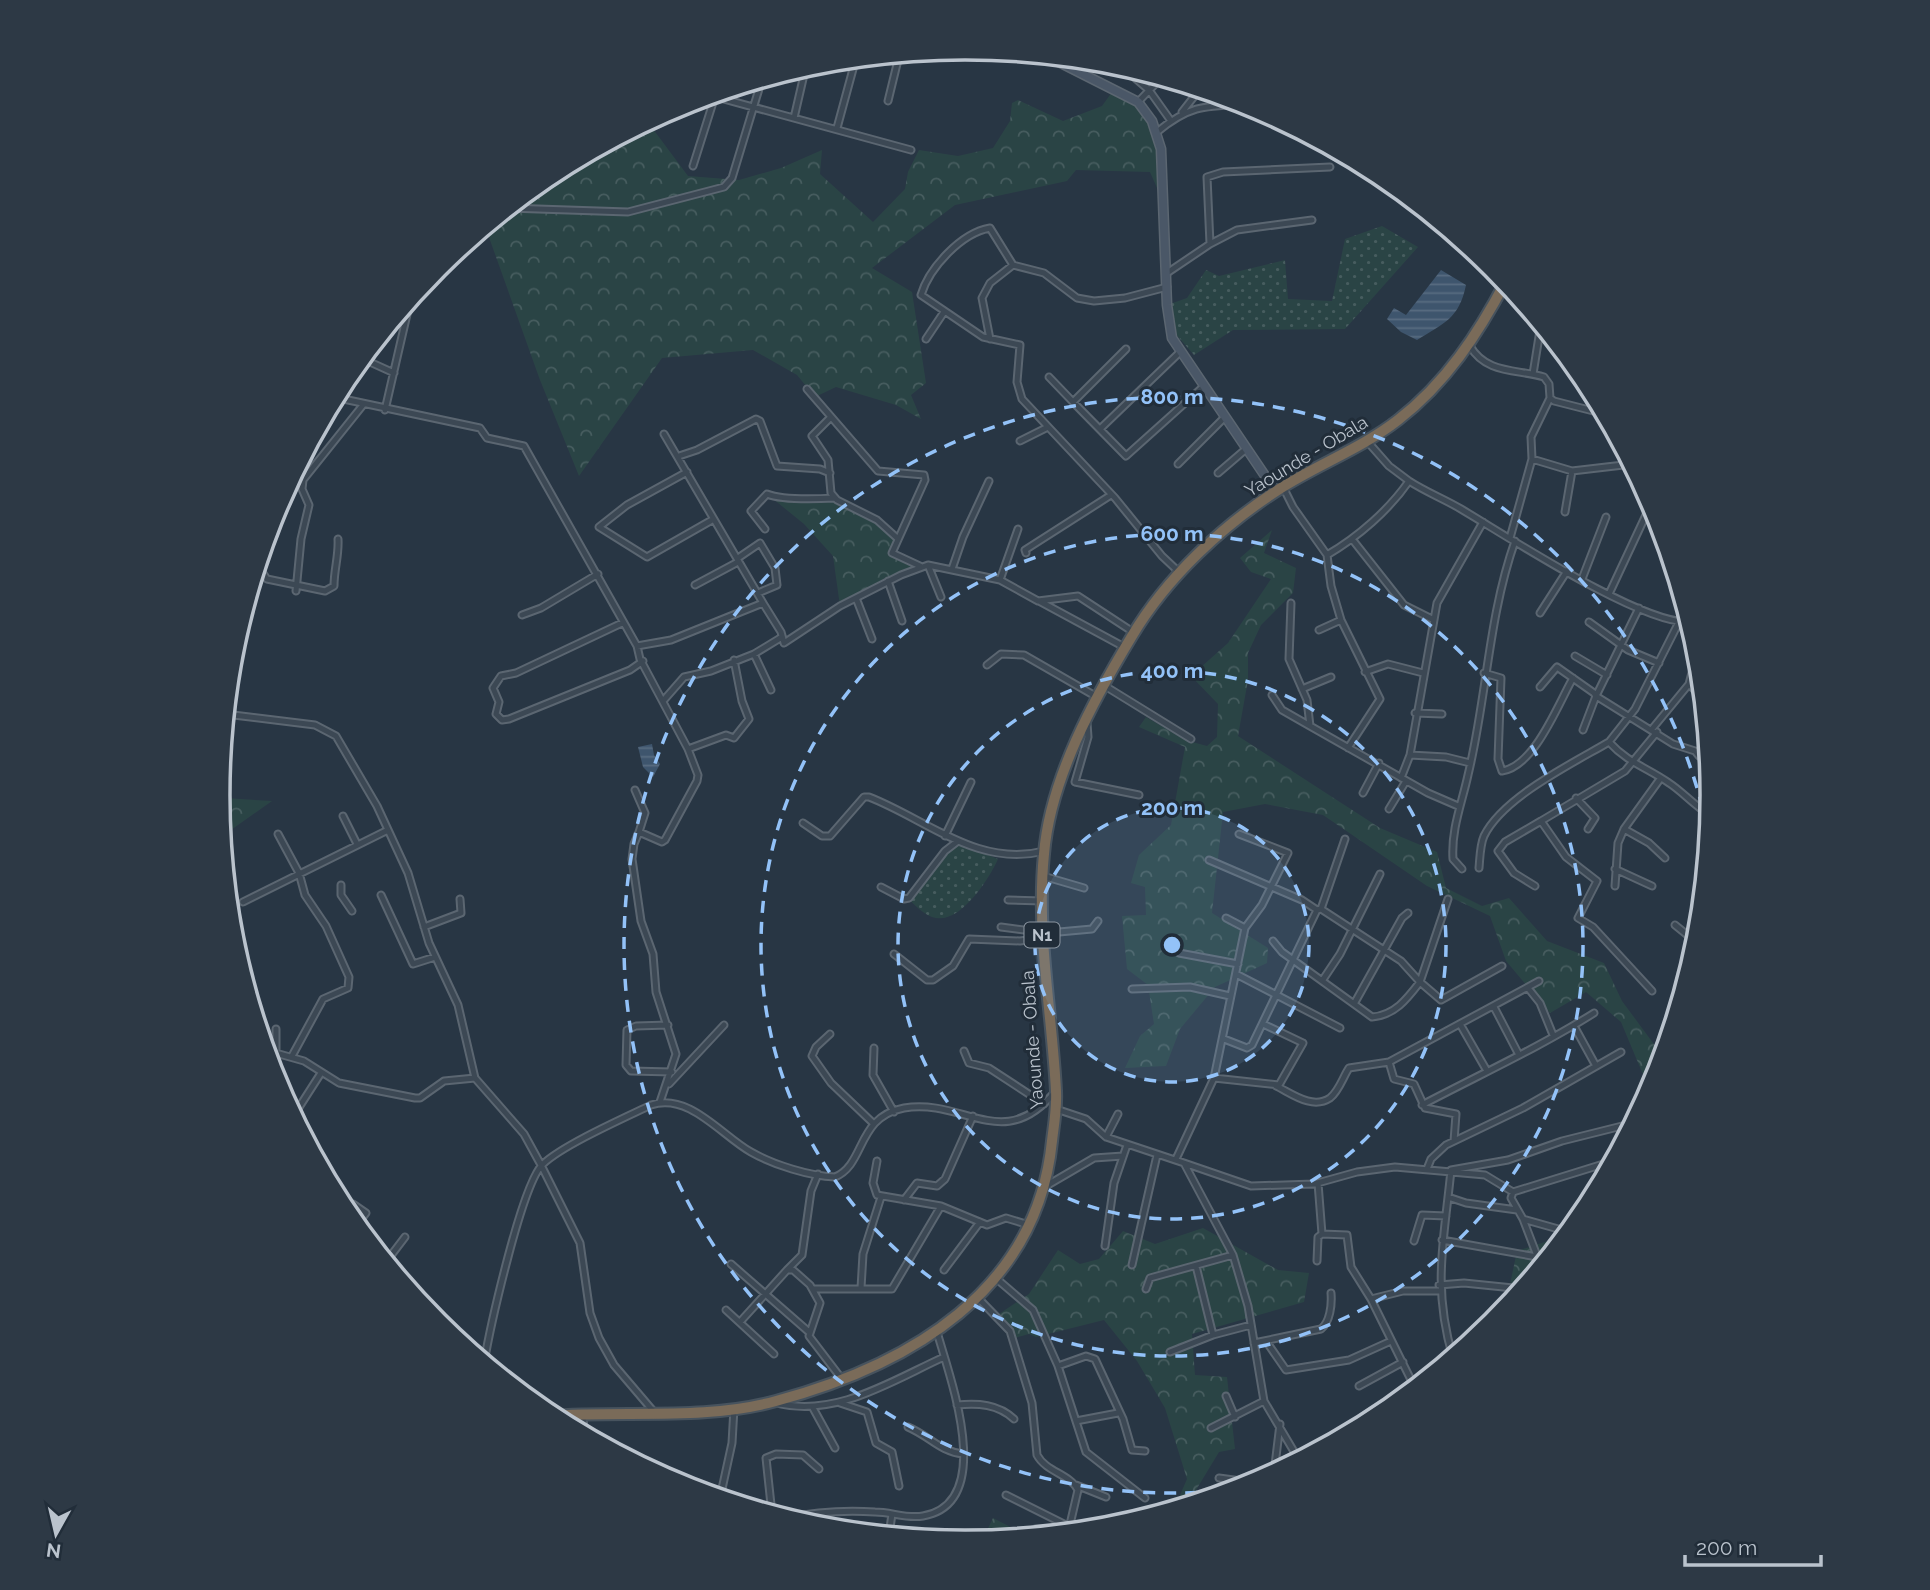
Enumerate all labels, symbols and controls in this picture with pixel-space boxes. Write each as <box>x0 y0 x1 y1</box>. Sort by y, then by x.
text: 800 m <box>1140 384 1204 409</box>
street label: Yaounde - Obala <box>1241 411 1371 501</box>
text: 600 m <box>1140 521 1204 546</box>
text: 400 m <box>1141 658 1203 683</box>
text: 200 m <box>1141 795 1203 820</box>
road number: N1 <box>1024 923 1060 948</box>
centre of rings <box>1160 933 1184 957</box>
street label: Yaounde - Obala <box>1017 970 1047 1110</box>
north arrow <box>21 1499 91 1569</box>
scale bar <box>1685 1524 1822 1568</box>
text: 200 m <box>1696 1535 1757 1560</box>
text: N <box>45 1539 62 1563</box>

